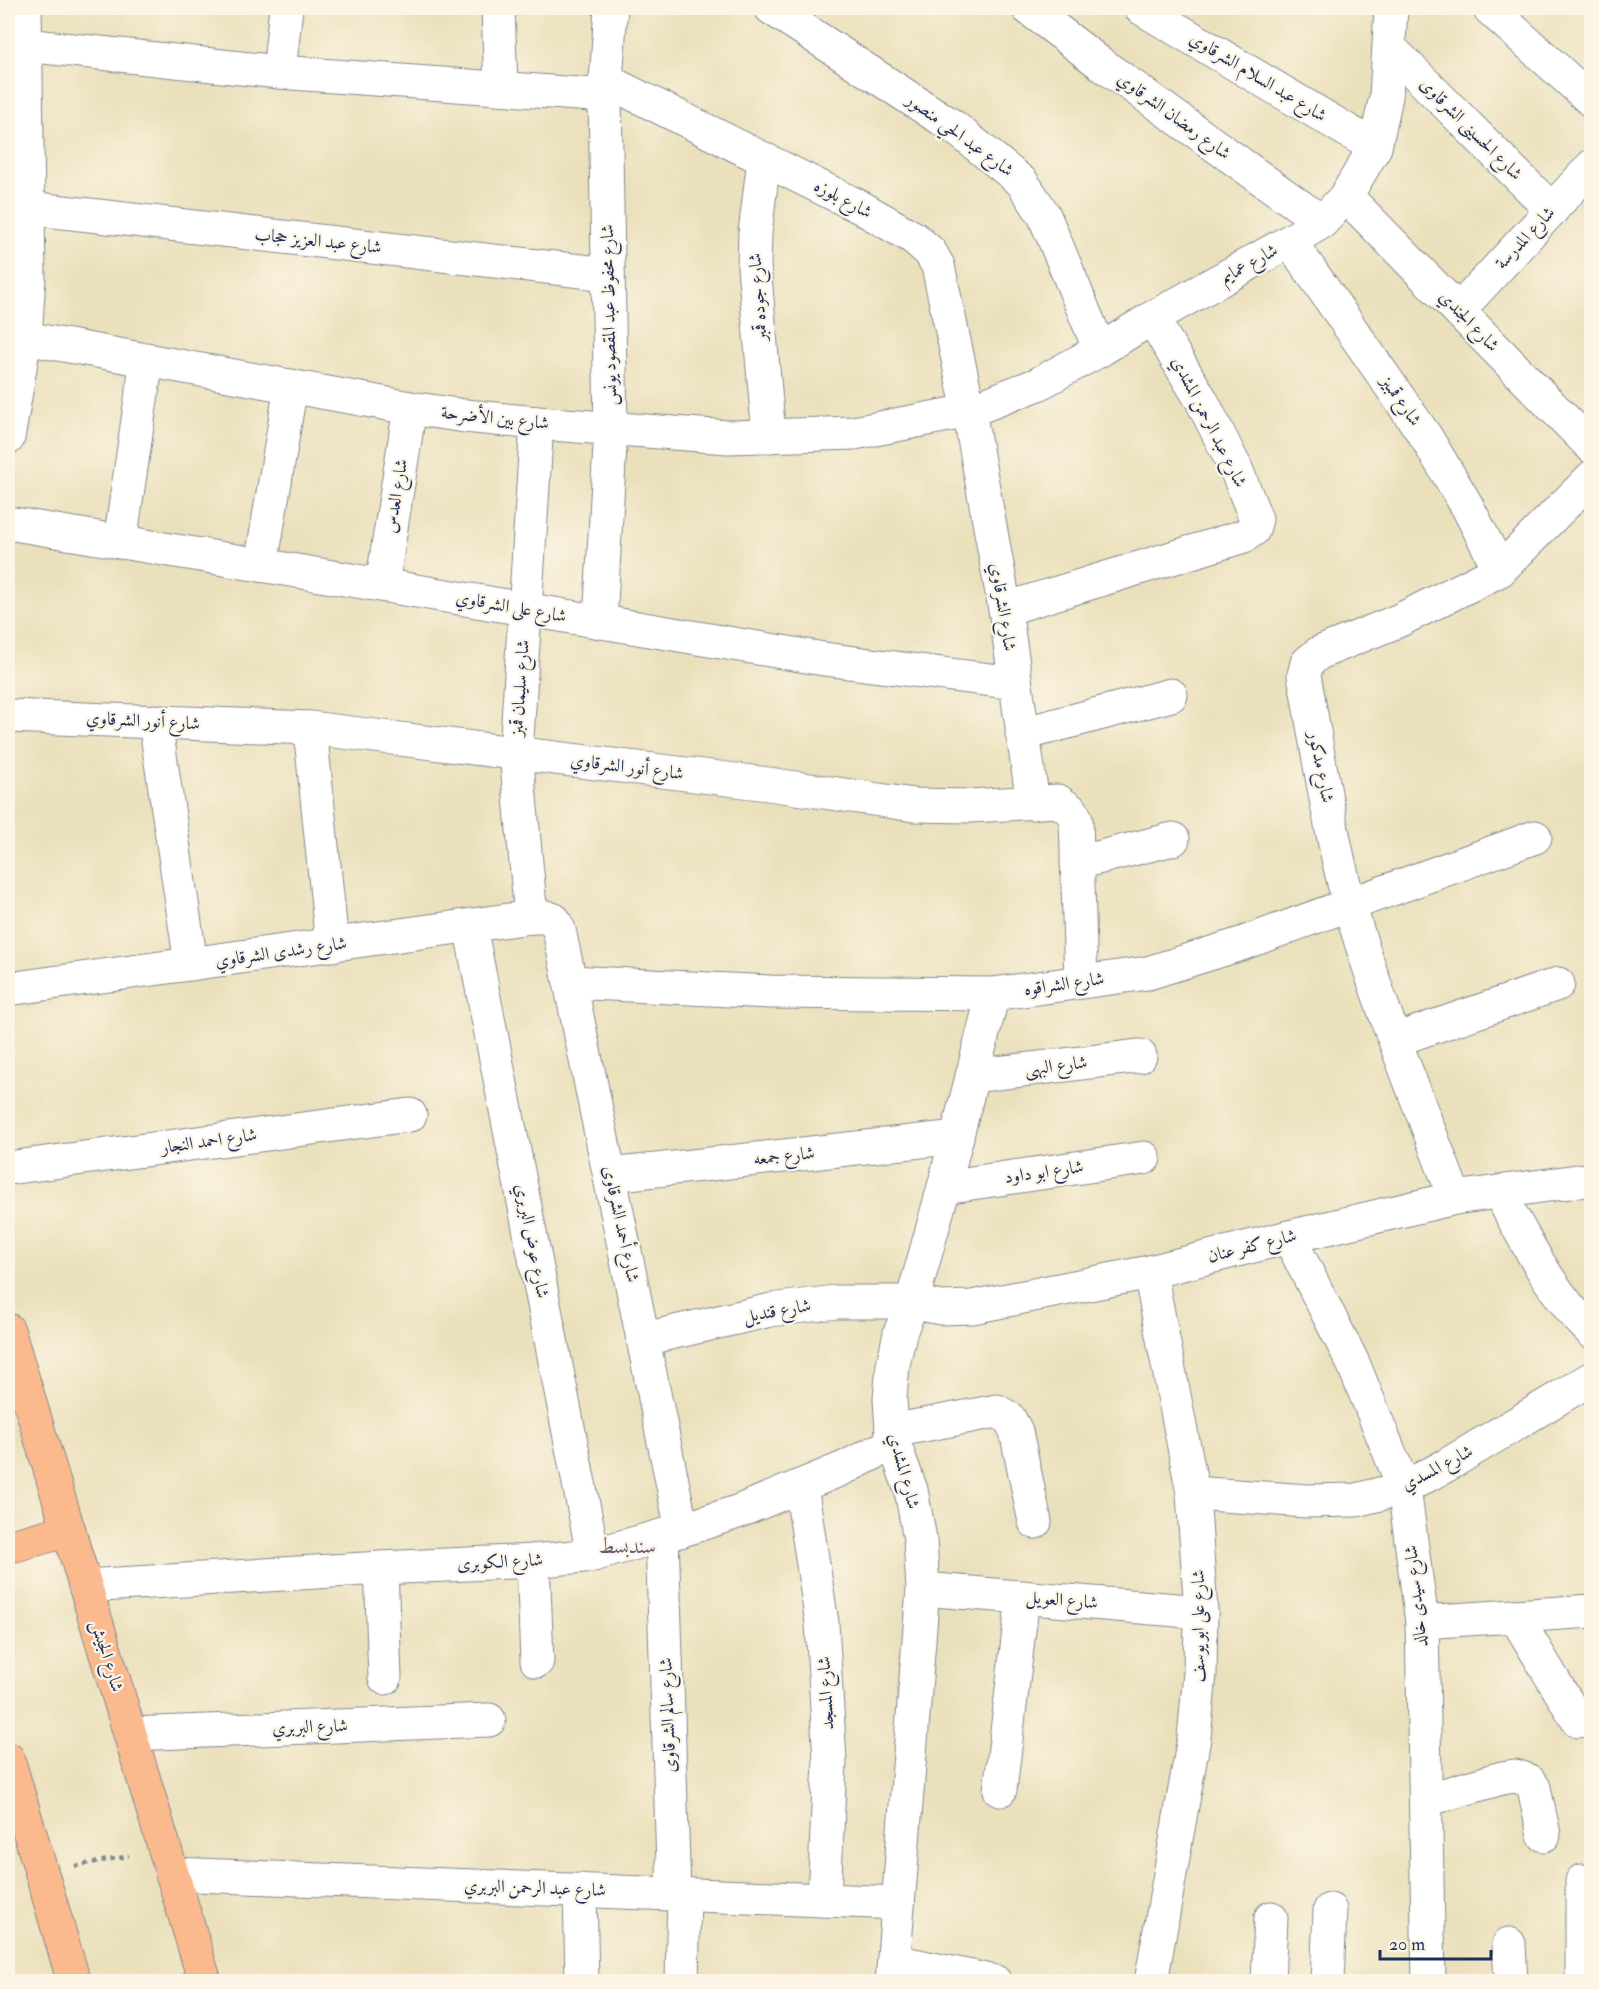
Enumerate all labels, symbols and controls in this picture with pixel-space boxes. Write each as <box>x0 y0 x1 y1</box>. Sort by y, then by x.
street label: شارع عبد السلام الشرقاوي <box>1183 27 1331 130</box>
street label: شارع رمضان الشرقاوي <box>1111 67 1235 167</box>
street label: شارع الحسينى الشرقاوى <box>1413 73 1527 187</box>
street label: شارع عبد الحي منصور <box>897 87 1018 186</box>
street label: شارع بلوزه <box>809 174 876 226</box>
street label: شارع المدرسة <box>1490 202 1562 276</box>
street label: شارع عبد العزيز حجاب <box>253 223 383 262</box>
street label: شارع محفوظ عبد المقصود يونس <box>596 224 625 406</box>
street label: شارع عمايم <box>1216 239 1284 293</box>
street label: شارع جوده قمبر <box>743 252 776 344</box>
street label: شارع الجندي <box>1432 285 1504 359</box>
street label: شارع عبد الرحمن المشدي <box>1163 353 1252 493</box>
street label: شارع قمبيز <box>1372 370 1427 432</box>
street label: شارع بين الأضرحة <box>439 399 550 438</box>
street label: شارع العدس <box>379 457 416 535</box>
street label: شارع الشرقاوي <box>982 561 1021 653</box>
street label: شارع على الشرقاوي <box>453 586 568 631</box>
street label: شارع سليمان قمبز <box>505 639 538 739</box>
street label: شارع أنور الشرقاوي <box>85 705 201 738</box>
street label: شارع مدكور <box>1299 727 1339 805</box>
street label: شارع أنور الشرقاوي <box>569 747 685 788</box>
street label: شارع رشدى الشرقاوي <box>214 931 349 976</box>
street label: شارع الشراقوه <box>1022 967 1106 1004</box>
street label: شارع البهى <box>1023 1051 1089 1084</box>
street label: شارع احمد النجار <box>158 1123 259 1162</box>
street label: شارع جمعه <box>752 1141 816 1174</box>
street label: شارع ابو داود <box>1003 1155 1085 1192</box>
street label: شارع أحمد الشرقاوى <box>594 1163 647 1285</box>
street label: شارع عوض البربري <box>507 1182 554 1301</box>
street label: شارع كفر عنان <box>1205 1224 1300 1271</box>
street label: شارع قنديل <box>741 1294 813 1331</box>
street label: شارع المشدي <box>880 1430 925 1512</box>
street label: شارع المسدي <box>1397 1440 1478 1499</box>
district label: سندبسط <box>598 1533 656 1560</box>
street label: شارع سيدى خالد <box>1399 1544 1436 1648</box>
street label: شارع الكوبرى <box>456 1548 544 1579</box>
street label: شارع على ابو يوسف <box>1187 1569 1213 1683</box>
street label: شارع العويل <box>1025 1585 1099 1618</box>
street label: شارع الجيش <box>82 1617 129 1696</box>
street label: شارع المسجد <box>813 1655 842 1730</box>
street label: شارع سالم الشرقاوى <box>654 1657 686 1773</box>
street label: شارع البربري <box>272 1714 348 1743</box>
street label: شارع عبد الرحمن البربري <box>464 1874 606 1905</box>
scale bar <box>1380 1923 1491 1961</box>
text: 20 m <box>1389 1933 1425 1956</box>

